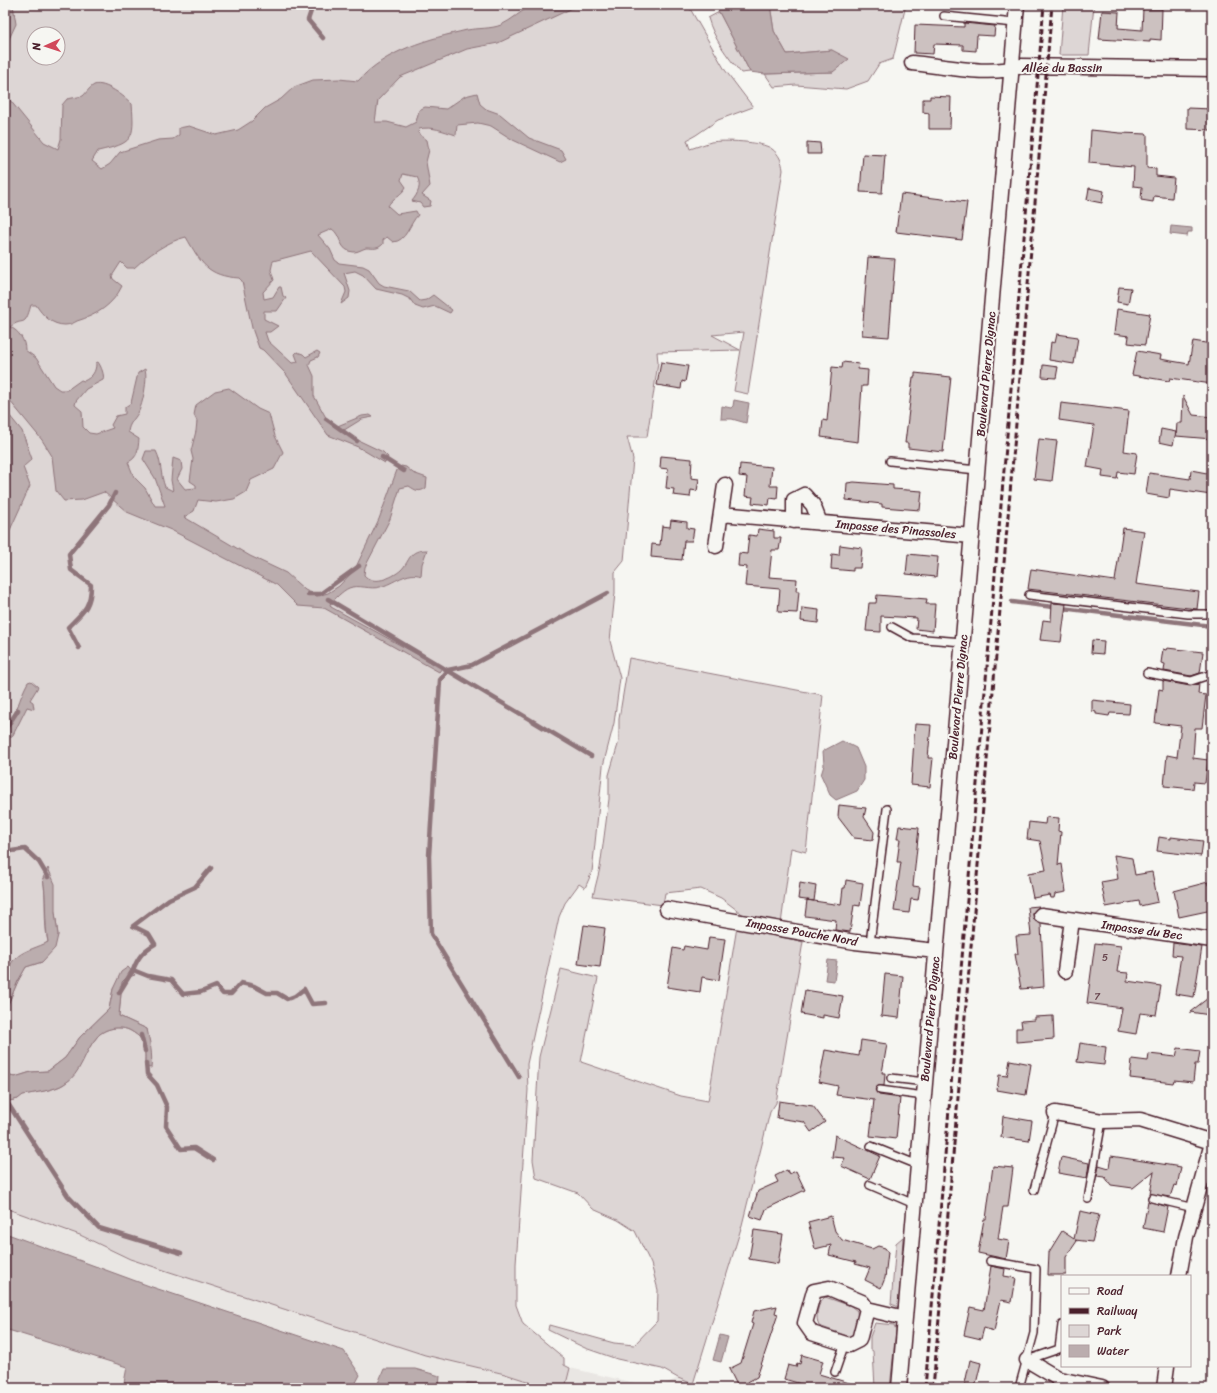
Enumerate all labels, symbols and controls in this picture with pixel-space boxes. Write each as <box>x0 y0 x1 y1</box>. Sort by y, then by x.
north arrow <box>26 26 66 66</box>
text: N <box>27 42 46 52</box>
street label: Allée du Bassin <box>1021 57 1103 79</box>
street label: Boulevard Pierre Dignac <box>970 310 1002 438</box>
street label: Impasse des Pinassoles <box>834 513 958 545</box>
street label: Boulevard Pierre Dignac <box>942 633 974 761</box>
street label: Impasse Pouche Nord <box>744 911 860 953</box>
street label: Impasse du Bec <box>1099 913 1184 947</box>
house number: 5 <box>1102 949 1108 967</box>
street label: Boulevard Pierre Dignac <box>914 955 946 1083</box>
house number: 7 <box>1094 988 1101 1006</box>
legend <box>1061 1275 1191 1367</box>
text: Road <box>1097 1280 1124 1302</box>
text: Railway <box>1097 1300 1138 1322</box>
text: Park <box>1097 1320 1122 1342</box>
text: Water <box>1097 1340 1130 1362</box>

